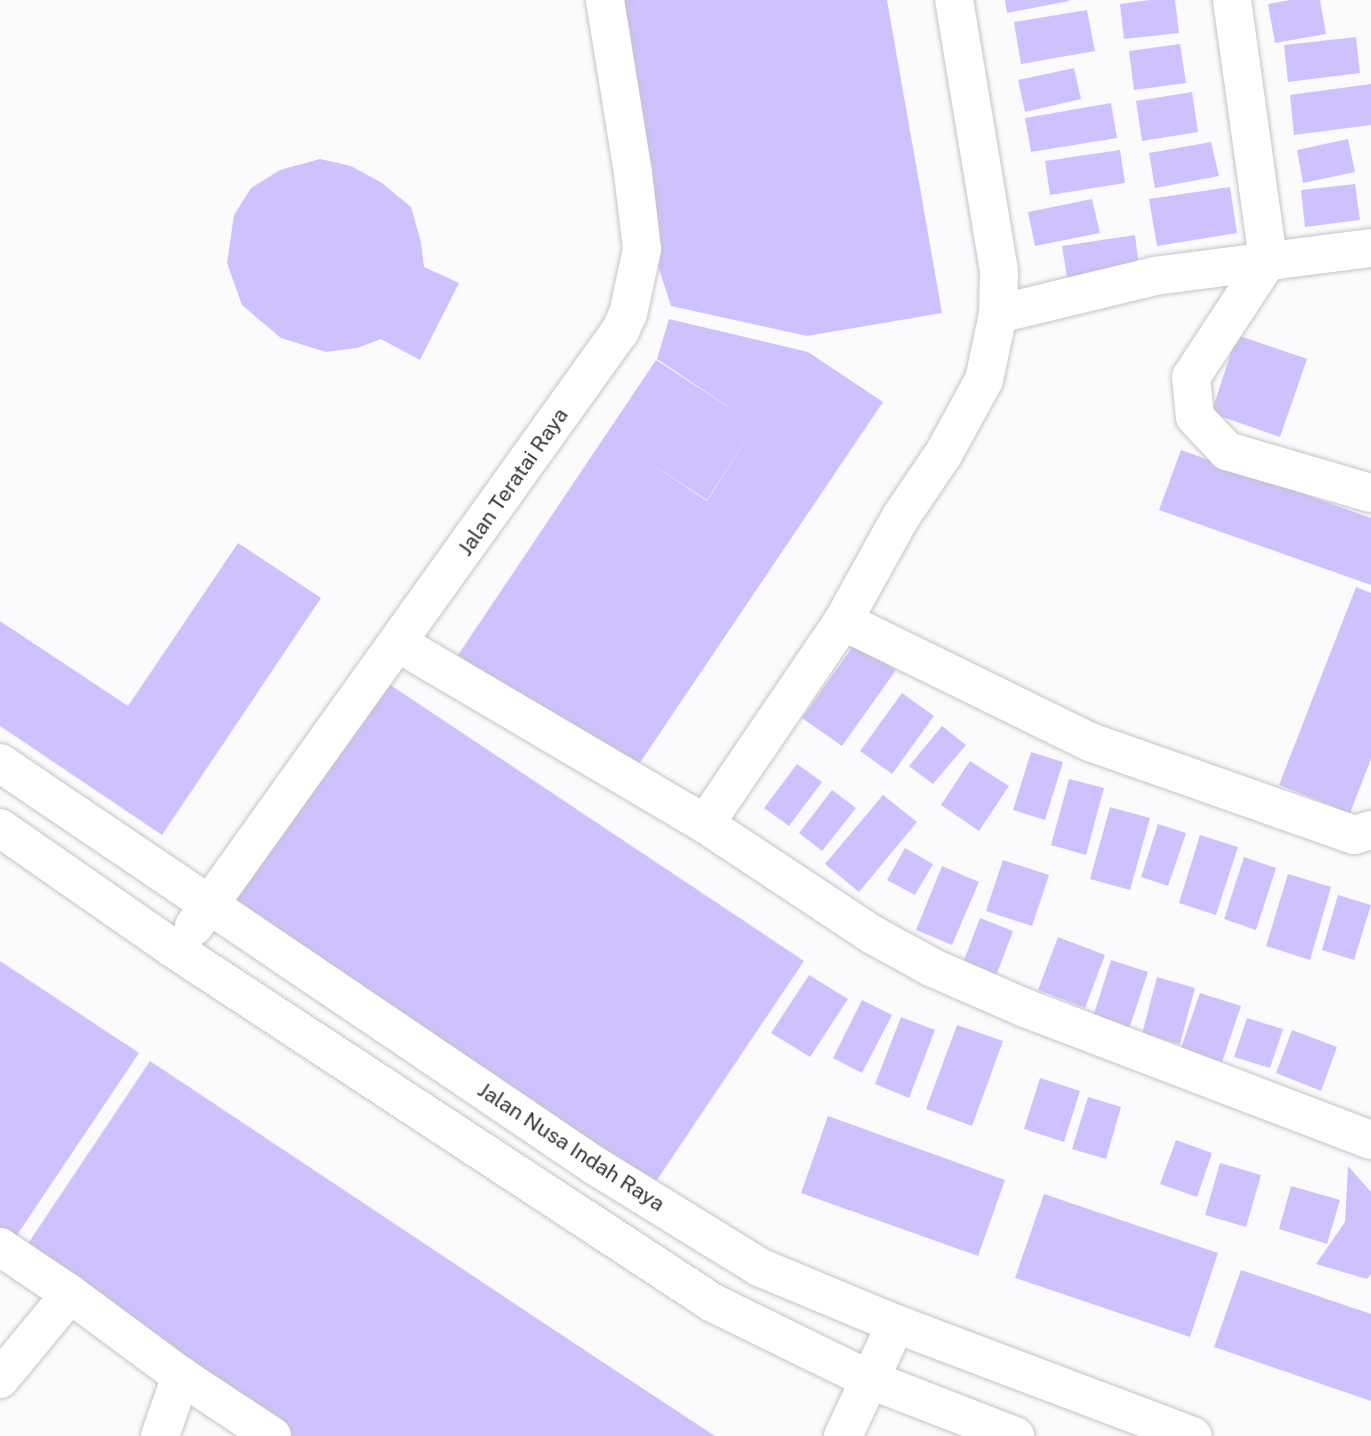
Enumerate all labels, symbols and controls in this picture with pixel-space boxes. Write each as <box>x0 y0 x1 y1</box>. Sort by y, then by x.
street label: Jalan Teratai Raya <box>453 403 573 561</box>
street label: Jalan Nusa Indah Raya <box>473 1077 669 1217</box>

